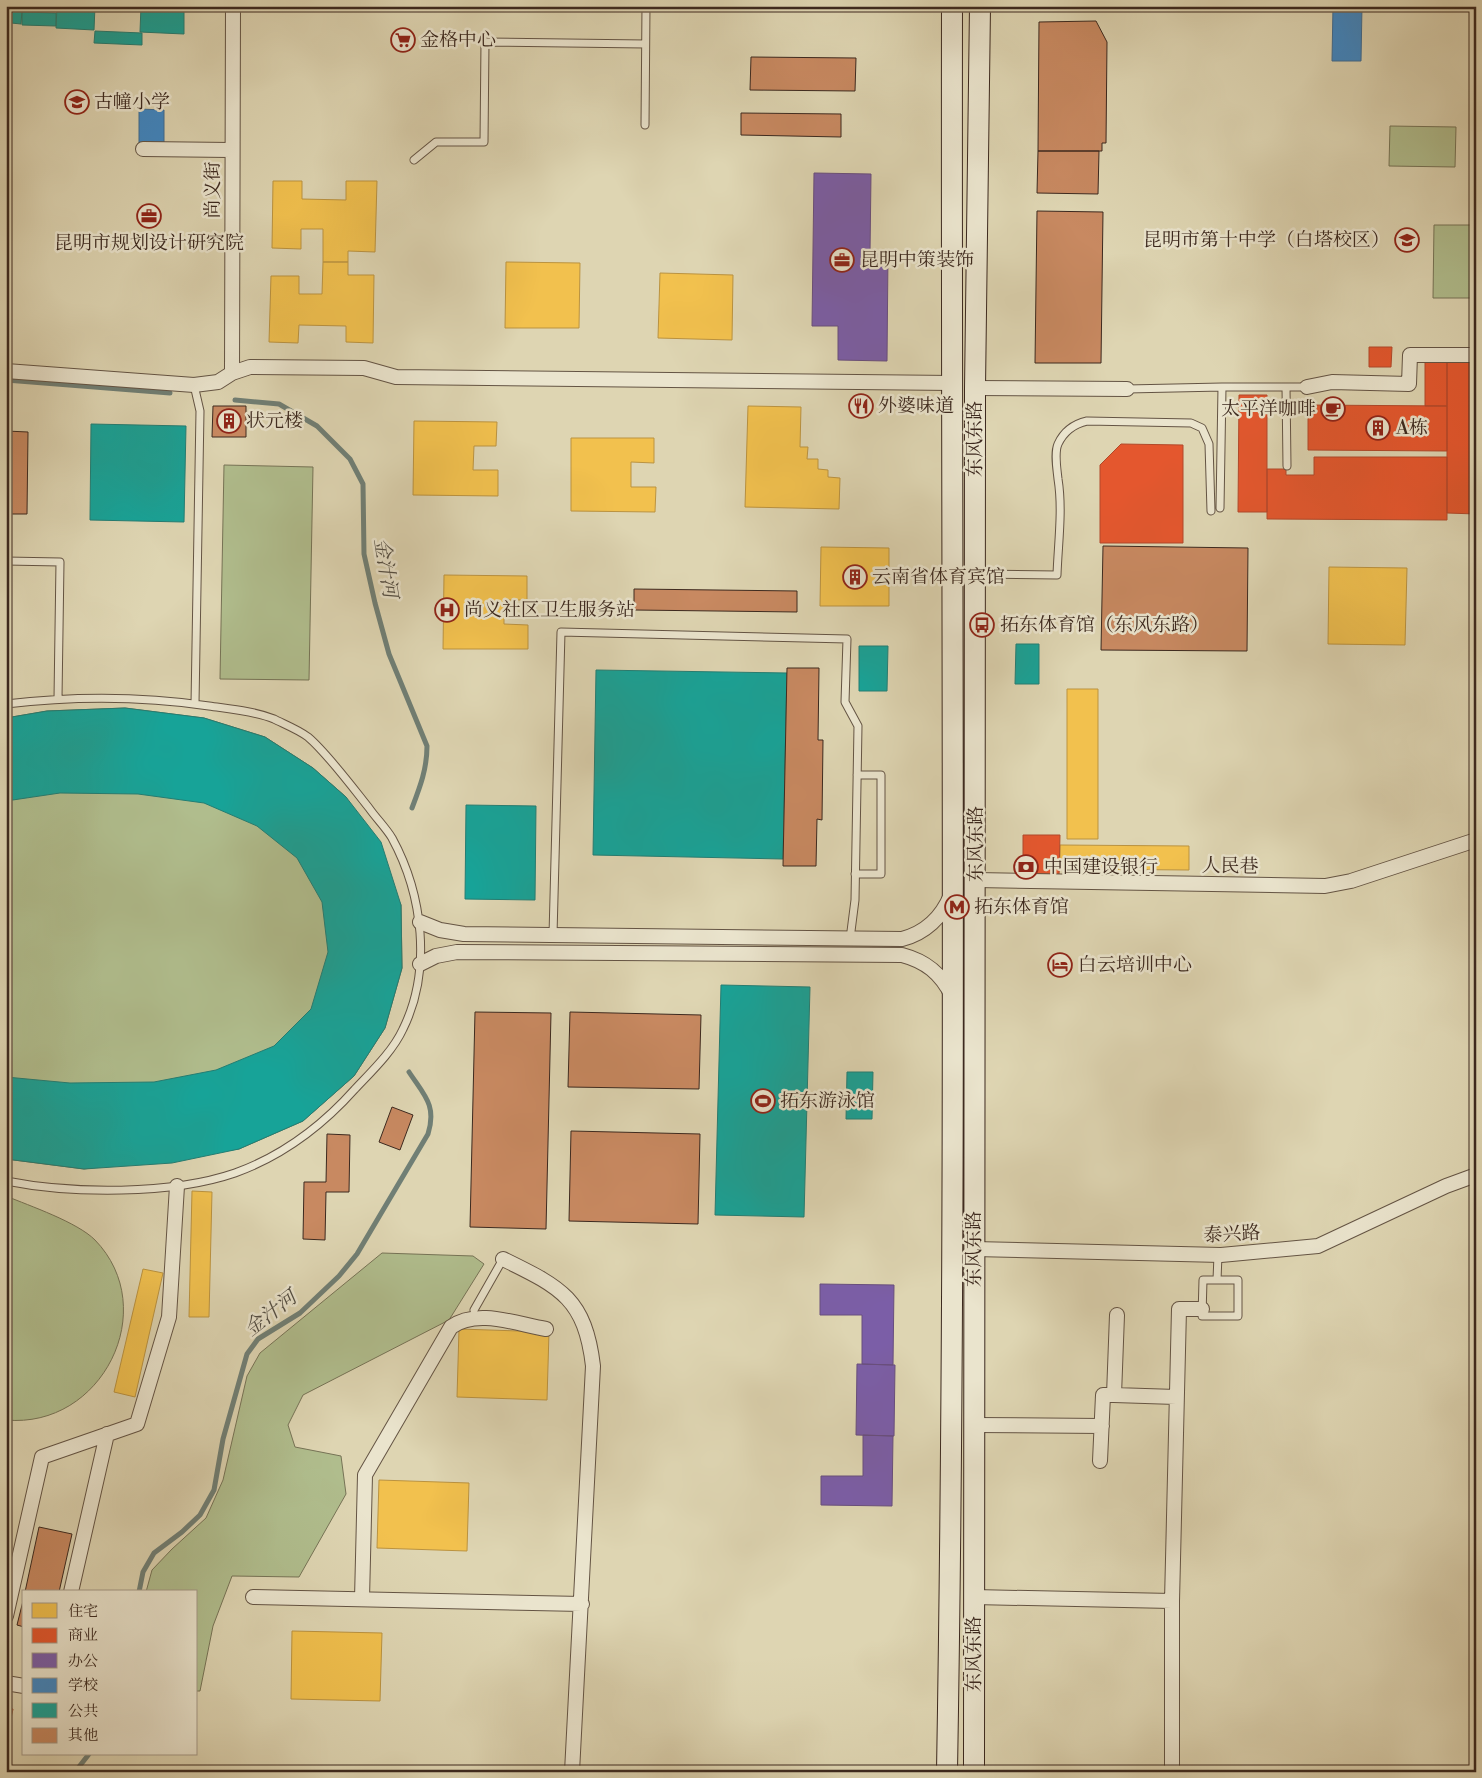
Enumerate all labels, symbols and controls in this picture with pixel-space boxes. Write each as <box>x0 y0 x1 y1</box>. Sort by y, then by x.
supermarket icon: 金格中心 <box>390 27 416 53</box>
place label: 金格中心 <box>420 28 496 52</box>
school or university icon: 古幢小学 <box>64 89 90 115</box>
place label: 古幢小学 <box>94 90 170 114</box>
street label: 尚义街 <box>201 161 225 219</box>
office icon: 昆明市规划设计研究院 <box>136 203 162 229</box>
school or university icon: 昆明市第十中学（白塔校区） <box>1394 227 1420 253</box>
place label: 昆明市第十中学（白塔校区） <box>1143 228 1390 252</box>
place label: 昆明市规划设计研究院 <box>54 231 244 255</box>
office icon: 昆明中策装饰 <box>829 247 855 273</box>
place label: 昆明中策装饰 <box>860 248 974 272</box>
restaurant icon: 外婆味道 <box>848 393 874 419</box>
place label: 外婆味道 <box>878 394 954 418</box>
cafe icon: 太平洋咖啡 <box>1320 396 1346 422</box>
place label: 太平洋咖啡 <box>1221 397 1316 421</box>
street label: 东风东路 <box>963 401 987 477</box>
building icon: 状元楼 <box>216 408 242 434</box>
place label: 状元楼 <box>246 409 303 433</box>
building icon: A栋 <box>1365 415 1391 441</box>
place label: A栋 <box>1395 416 1428 440</box>
water label: 金汁河 <box>368 536 403 603</box>
building icon: 云南省体育宾馆 <box>842 564 868 590</box>
place label: 云南省体育宾馆 <box>872 565 1005 589</box>
hospital icon: 尚义社区卫生服务站 <box>434 597 460 623</box>
place label: 尚义社区卫生服务站 <box>464 598 635 622</box>
bus stop icon: 拓东体育馆（东风东路） <box>969 612 995 638</box>
place label: 拓东体育馆（东风东路） <box>1000 613 1209 637</box>
street label: 东风东路 <box>964 806 988 882</box>
bank icon: 中国建设银行 <box>1013 854 1039 880</box>
street label: 人民巷 <box>1201 854 1259 878</box>
place label: 中国建设银行 <box>1044 855 1158 879</box>
metro station icon: 拓东体育馆 <box>944 894 970 920</box>
place label: 拓东体育馆 <box>974 895 1069 919</box>
hotel icon: 白云培训中心 <box>1047 952 1073 978</box>
place label: 白云培训中心 <box>1078 953 1192 977</box>
sports icon: 拓东游泳馆 <box>750 1088 776 1114</box>
place label: 拓东游泳馆 <box>780 1089 875 1113</box>
street label: 东风东路 <box>962 1211 986 1287</box>
street label: 泰兴路 <box>1203 1221 1261 1247</box>
water label: 金汁河 <box>240 1284 305 1342</box>
legend <box>22 1590 198 1756</box>
text: 住宅 <box>68 1602 98 1621</box>
street label: 东风东路 <box>962 1616 986 1692</box>
text: 商业 <box>68 1626 98 1645</box>
text: 办公 <box>68 1652 98 1671</box>
text: 学校 <box>68 1676 98 1695</box>
text: 公共 <box>68 1702 98 1721</box>
text: 其他 <box>68 1726 98 1745</box>

